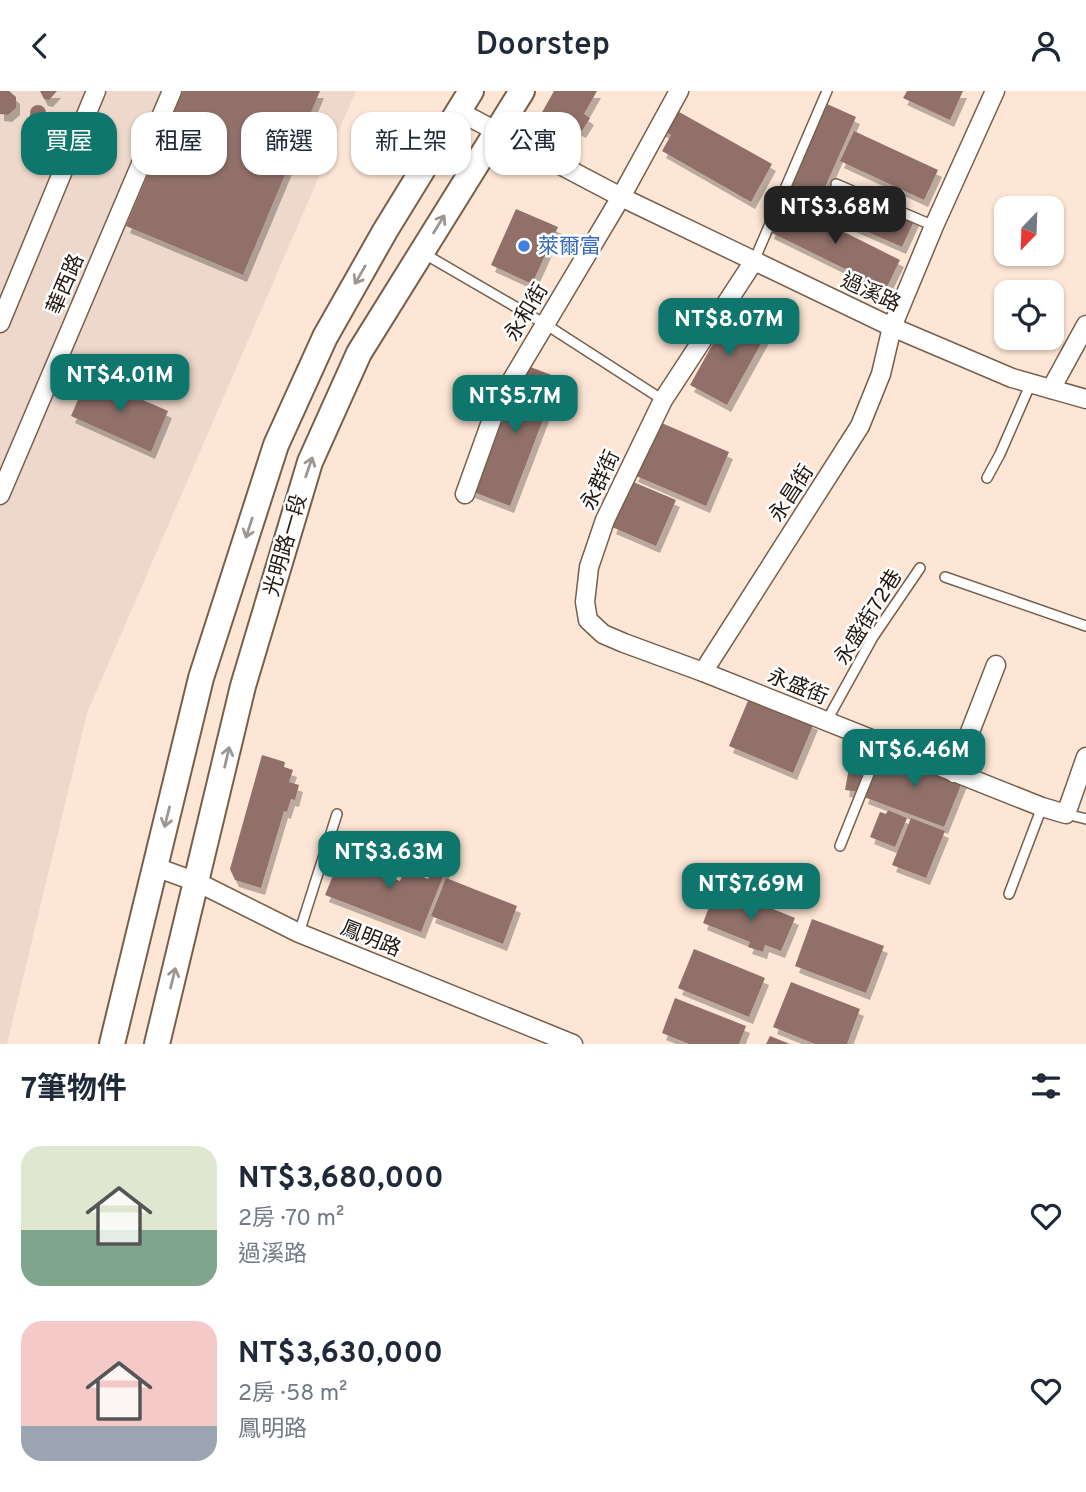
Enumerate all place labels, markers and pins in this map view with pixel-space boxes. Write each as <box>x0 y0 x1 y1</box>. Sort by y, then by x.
pin: NT$3.68M <box>763 187 907 246</box>
place label: 萊爾富 <box>538 234 601 261</box>
marker: 萊爾富 <box>516 238 532 254</box>
pin: NT$8.07M <box>657 299 801 358</box>
pin: NT$4.01M <box>48 355 192 414</box>
pin: NT$5.7M <box>450 375 580 435</box>
pin: NT$6.46M <box>842 729 986 789</box>
pin: NT$3.63M <box>317 831 461 891</box>
pin: NT$7.69M <box>679 863 823 923</box>

